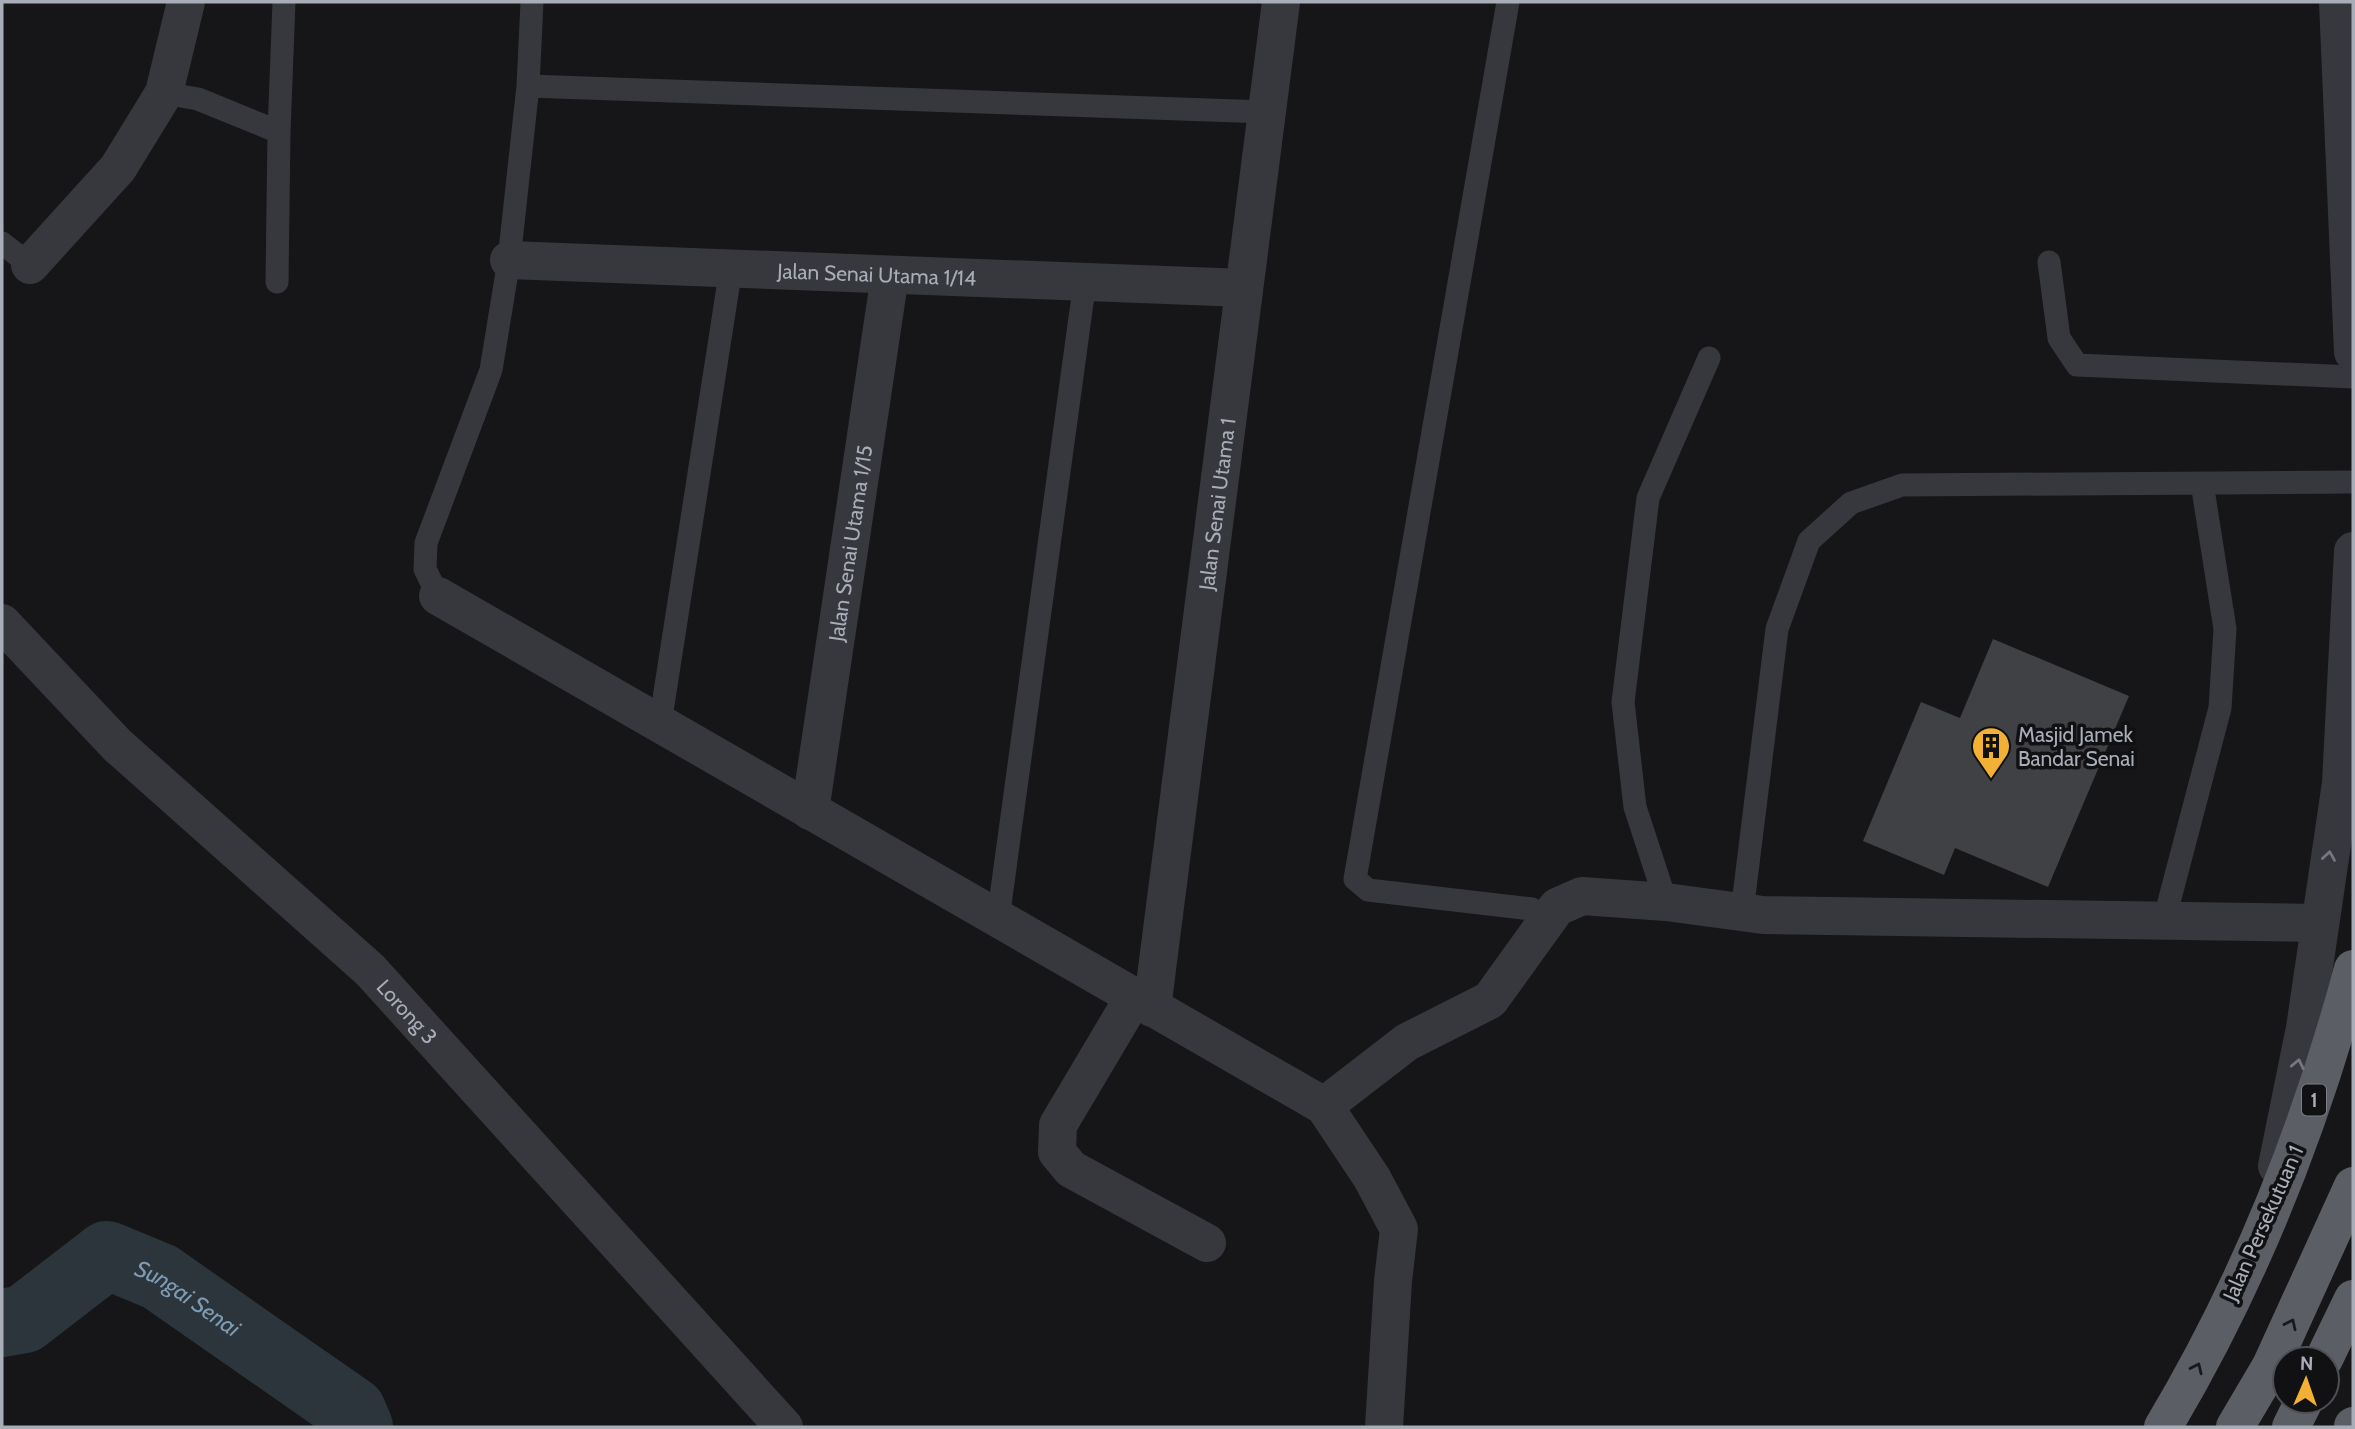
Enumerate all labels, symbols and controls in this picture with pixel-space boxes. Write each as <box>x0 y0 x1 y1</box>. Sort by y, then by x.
street label: Jalan Senai Utama 1/14 <box>776 258 977 290</box>
street label: Jalan Senai Utama 1 <box>1193 417 1240 593</box>
street label: Jalan Senai Utama 1/15 <box>823 443 877 644</box>
place label: Masjid Jamek Bandar Senai <box>2018 722 2135 771</box>
building icon: Masjid Jamek Bandar Senai <box>1970 725 2012 780</box>
one-way arrow <box>2322 850 2337 862</box>
street label: Lorong 3 <box>372 974 443 1049</box>
one-way arrow <box>2289 1058 2304 1070</box>
road number: 1 <box>2302 1084 2326 1116</box>
street label: Jalan Persekutuan 1 <box>2217 1142 2308 1305</box>
water label: Sungai Senai <box>131 1254 246 1343</box>
one-way arrow <box>2282 1319 2296 1331</box>
north arrow <box>2271 1345 2341 1415</box>
text: N <box>2299 1352 2314 1375</box>
one-way arrow <box>2188 1363 2202 1375</box>

